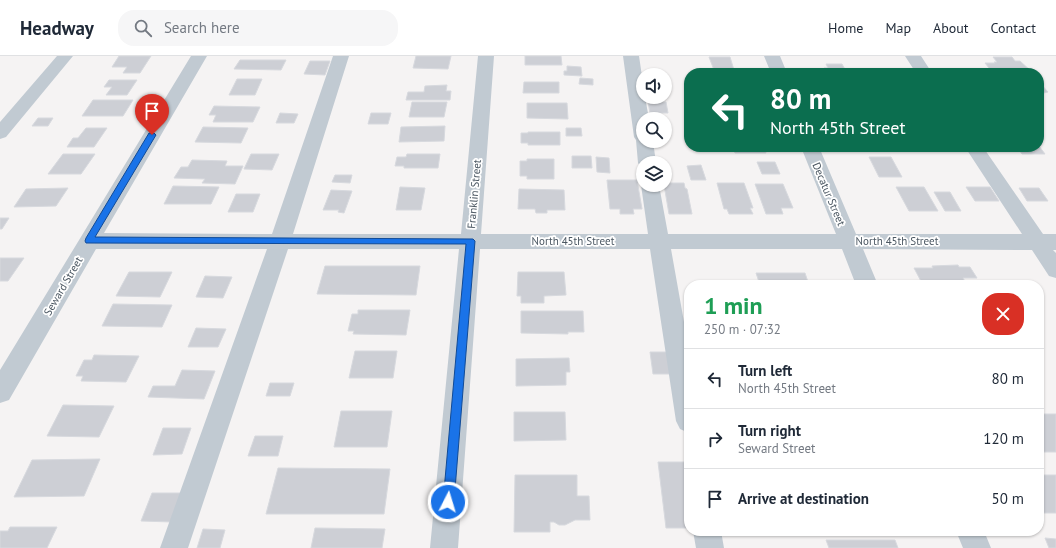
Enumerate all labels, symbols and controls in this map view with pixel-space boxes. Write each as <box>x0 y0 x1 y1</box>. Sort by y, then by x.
search box <box>118 10 398 46</box>
text: Headway <box>20 16 94 40</box>
icon: search <box>132 17 154 39</box>
text: Search here <box>164 18 240 37</box>
text: Home <box>828 19 863 37</box>
text: Map <box>885 19 911 37</box>
text: About <box>933 19 969 37</box>
text: Contact <box>991 19 1036 37</box>
map controls <box>636 68 672 192</box>
button: sound <box>636 68 672 104</box>
text: 80 m <box>770 80 831 117</box>
icon: left <box>704 84 756 136</box>
pin <box>135 94 169 135</box>
icon: arrive <box>141 100 163 122</box>
button: search <box>636 112 672 148</box>
text: North 45th Street <box>770 116 906 139</box>
button: layers <box>636 156 672 192</box>
street label: Franklin Street <box>464 159 484 229</box>
street label: Decatur Street <box>809 160 849 228</box>
street label: North 45th Street <box>532 234 615 248</box>
street label: North 45th Street <box>856 234 939 248</box>
street label: Seward Street <box>41 254 86 318</box>
text: 1 min <box>704 290 763 321</box>
button: close <box>982 293 1024 335</box>
text: 250 m · 07:32 <box>704 321 781 338</box>
text: Turn left <box>738 361 792 380</box>
icon: left <box>704 368 726 390</box>
text: 80 m <box>991 369 1024 388</box>
text: North 45th Street <box>738 380 836 397</box>
text: Turn right <box>738 421 801 440</box>
icon: right <box>704 428 726 450</box>
text: 120 m <box>983 429 1024 448</box>
text: Seward Street <box>738 440 815 457</box>
position arrow <box>427 481 469 523</box>
icon: arrive <box>704 488 726 510</box>
text: Arrive at destination <box>738 489 869 508</box>
text: 50 m <box>991 489 1024 508</box>

